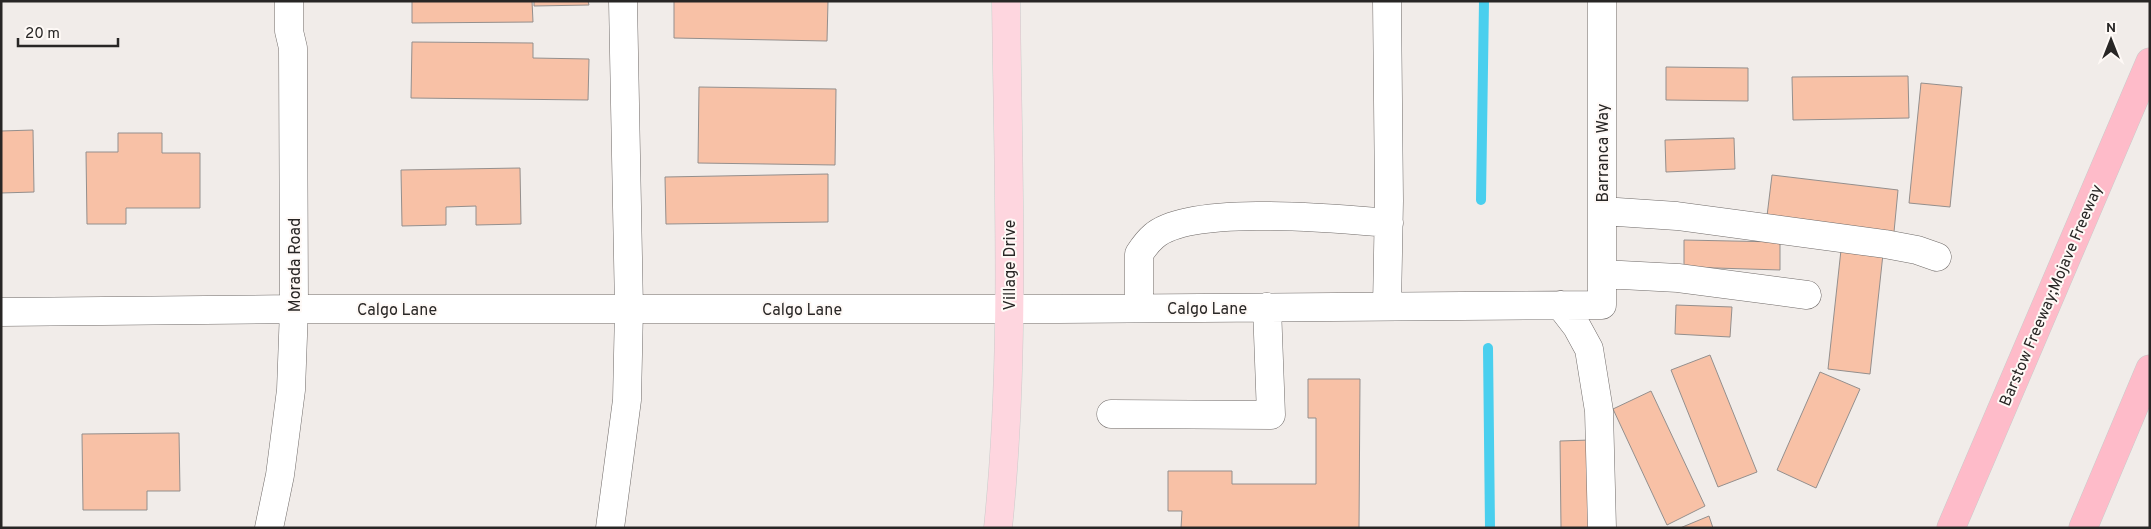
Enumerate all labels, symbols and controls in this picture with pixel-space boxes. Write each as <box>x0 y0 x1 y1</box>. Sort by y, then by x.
scale bar <box>18 15 118 47</box>
north arrow <box>2086 15 2136 65</box>
text: N <box>2106 20 2116 37</box>
text: 20 m <box>25 25 60 44</box>
street label: Barranca Way <box>1594 104 1614 202</box>
street label: Barstow Freeway;Mojave Freeway <box>1996 182 2108 410</box>
street label: Morada Road <box>286 218 306 312</box>
street label: Village Drive <box>1001 220 1021 310</box>
street label: Calgo Lane <box>1167 300 1247 320</box>
street label: Calgo Lane <box>357 301 437 321</box>
street label: Calgo Lane <box>762 301 842 321</box>

